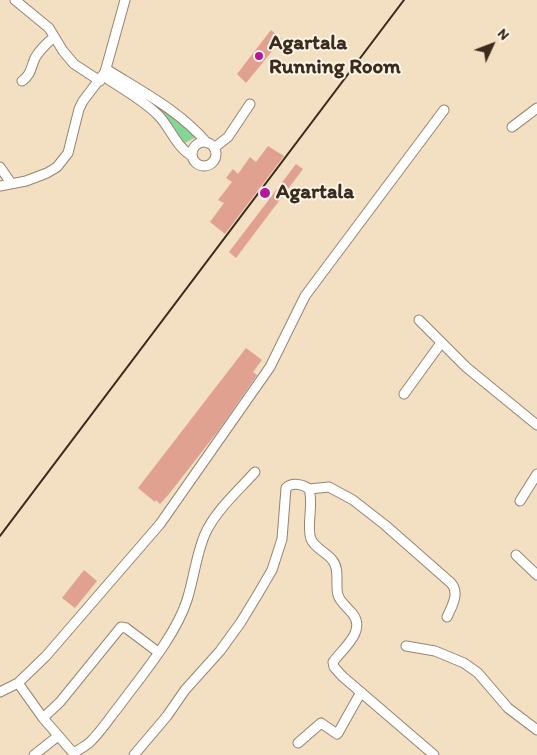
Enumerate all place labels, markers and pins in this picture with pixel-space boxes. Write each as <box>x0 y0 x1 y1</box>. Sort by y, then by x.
place label: Agartala Running Room <box>269 31 401 81</box>
marker: Agartala Running Room <box>253 50 265 62</box>
place label: Agartala <box>276 180 354 206</box>
marker: Agartala <box>258 186 272 200</box>

